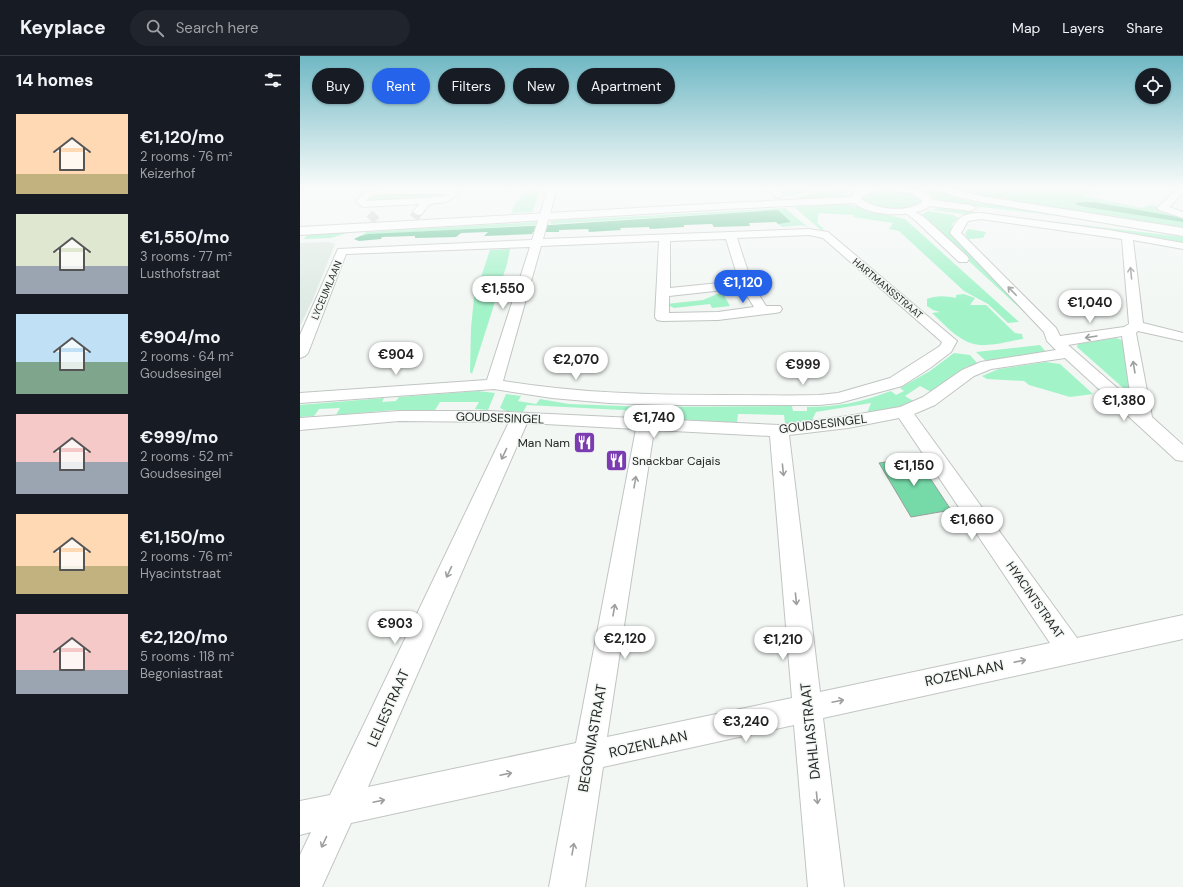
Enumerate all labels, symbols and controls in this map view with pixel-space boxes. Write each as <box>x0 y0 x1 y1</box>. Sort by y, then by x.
search box <box>130 10 410 46</box>
text: Keyplace <box>20 15 106 40</box>
icon: search <box>144 17 166 39</box>
text: Search here <box>176 18 258 38</box>
text: Map <box>1012 19 1040 37</box>
text: Layers <box>1062 19 1104 37</box>
text: Share <box>1126 19 1163 37</box>
chip: Buy <box>312 68 364 104</box>
chip: Rent <box>372 68 430 104</box>
chip: Filters <box>438 68 505 104</box>
chip: New <box>513 68 569 104</box>
chip: Apartment <box>577 68 675 104</box>
map controls <box>1135 68 1171 104</box>
button: locate <box>1135 68 1171 104</box>
text: 14 homes <box>16 69 93 91</box>
icon: filters <box>262 69 284 91</box>
text: €1,120/mo <box>140 126 224 148</box>
icon: home <box>48 130 96 178</box>
text: 2 rooms · 76 m² <box>140 148 233 165</box>
text: Keizerhof <box>140 165 195 182</box>
text: €1,550/mo <box>140 226 230 248</box>
icon: home <box>48 230 96 278</box>
text: 3 rooms · 77 m² <box>140 248 232 265</box>
street label: HARTMANSSTRAAT <box>850 255 926 322</box>
street label: LYCEUMLAAN <box>308 259 345 322</box>
text: Lusthofstraat <box>140 265 220 282</box>
one-way arrow <box>1127 267 1134 280</box>
pin: €1,120 <box>710 270 776 304</box>
text: €1,120 <box>723 274 763 291</box>
pin: €1,550 <box>470 276 536 310</box>
text: €1,550 <box>481 280 525 297</box>
one-way arrow <box>1007 286 1016 296</box>
pin: €1,040 <box>1057 290 1123 324</box>
text: €1,040 <box>1068 294 1112 311</box>
text: €904/mo <box>140 326 221 348</box>
icon: home <box>48 330 96 378</box>
one-way arrow <box>1085 333 1098 341</box>
pin: €904 <box>372 342 420 376</box>
text: €904 <box>378 346 414 363</box>
pin: €2,070 <box>543 347 609 381</box>
text: 2 rooms · 64 m² <box>140 348 234 365</box>
text: €2,070 <box>553 351 599 368</box>
pin: €999 <box>779 352 827 386</box>
text: €999 <box>785 356 821 373</box>
one-way arrow <box>1130 361 1138 374</box>
text: Goudsesingel <box>140 365 221 382</box>
pin: €1,380 <box>1091 388 1157 422</box>
text: €1,380 <box>1102 392 1146 409</box>
pin: €1,740 <box>621 405 687 439</box>
street label: GOUDSESINGEL <box>455 408 545 428</box>
text: €1,740 <box>633 409 675 426</box>
street label: GOUDSESINGEL <box>778 411 868 437</box>
text: €999/mo <box>140 426 218 448</box>
icon: home <box>48 430 96 478</box>
restaurant icon: Man Nam <box>572 430 598 456</box>
place label: Man Nam <box>518 435 570 451</box>
text: 2 rooms · 52 m² <box>140 448 233 465</box>
one-way arrow <box>500 448 507 460</box>
restaurant icon: Snackbar Cajais <box>604 448 630 474</box>
place label: Snackbar Cajais <box>632 453 720 469</box>
pin: €1,150 <box>881 453 947 487</box>
text: €1,150 <box>894 457 934 474</box>
one-way arrow <box>780 463 787 476</box>
text: Goudsesingel <box>140 465 221 482</box>
one-way arrow <box>632 476 640 489</box>
pin: €1,660 <box>939 507 1005 541</box>
text: €1,660 <box>950 511 994 528</box>
text: €1,150/mo <box>140 526 225 548</box>
icon: home <box>48 530 96 578</box>
text: 2 rooms · 76 m² <box>140 548 233 565</box>
street label: HYACINTSTRAAT <box>1003 558 1068 642</box>
text: Hyacintstraat <box>140 565 221 582</box>
one-way arrow <box>445 565 452 577</box>
one-way arrow <box>793 592 800 605</box>
one-way arrow <box>610 604 618 617</box>
pin: €903 <box>371 611 419 645</box>
text: €903 <box>377 615 413 632</box>
text: €2,120/mo <box>140 626 228 648</box>
pin: €2,120 <box>592 626 658 660</box>
pin: €1,210 <box>750 627 816 661</box>
icon: home <box>48 630 96 678</box>
text: €2,120 <box>604 630 646 647</box>
text: €1,210 <box>763 631 803 648</box>
text: 5 rooms · 118 m² <box>140 648 234 665</box>
street label: ROZENLAAN <box>923 656 1005 690</box>
one-way arrow <box>1013 656 1026 664</box>
text: Begoniastraat <box>140 665 223 682</box>
street label: LELIESTRAAT <box>363 666 413 750</box>
street label: BEGONIASTRAAT <box>574 682 610 793</box>
street label: DAHLIASTRAAT <box>796 682 824 780</box>
one-way arrow <box>831 696 844 704</box>
pin: €3,240 <box>713 709 779 743</box>
text: €3,240 <box>723 713 769 730</box>
street label: ROZENLAAN <box>607 726 689 762</box>
one-way arrow <box>500 770 513 778</box>
one-way arrow <box>813 791 820 804</box>
one-way arrow <box>372 797 385 805</box>
one-way arrow <box>320 836 327 848</box>
one-way arrow <box>570 842 578 855</box>

